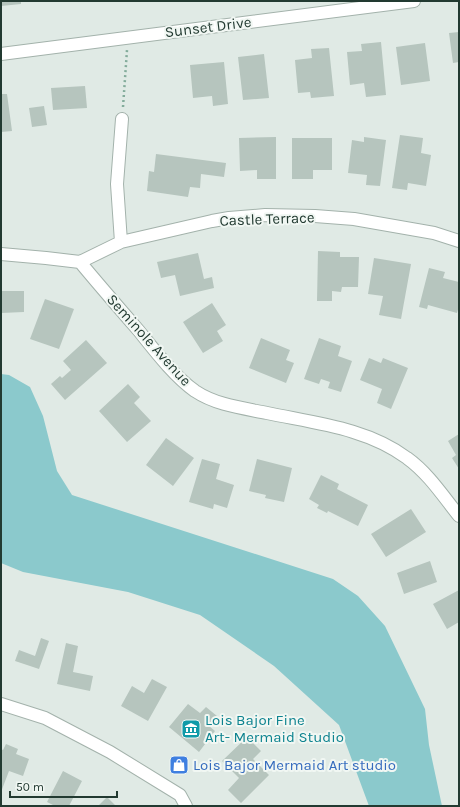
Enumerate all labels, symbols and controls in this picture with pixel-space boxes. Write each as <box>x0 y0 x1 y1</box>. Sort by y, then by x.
street label: Sunset Drive <box>164 13 252 41</box>
street label: Castle Terrace <box>219 208 315 230</box>
street label: Seminole Avenue <box>103 290 195 390</box>
place label: Lois Bajor Fine Art- Mermaid Studio <box>205 711 344 746</box>
museum icon: Lois Bajor Fine Art- Mermaid Studio <box>180 718 202 740</box>
shop icon: Lois Bajor Mermaid Art studio <box>168 754 190 776</box>
place label: Lois Bajor Mermaid Art studio <box>193 756 396 774</box>
scale bar <box>10 773 117 799</box>
text: 50 m <box>16 780 44 794</box>

